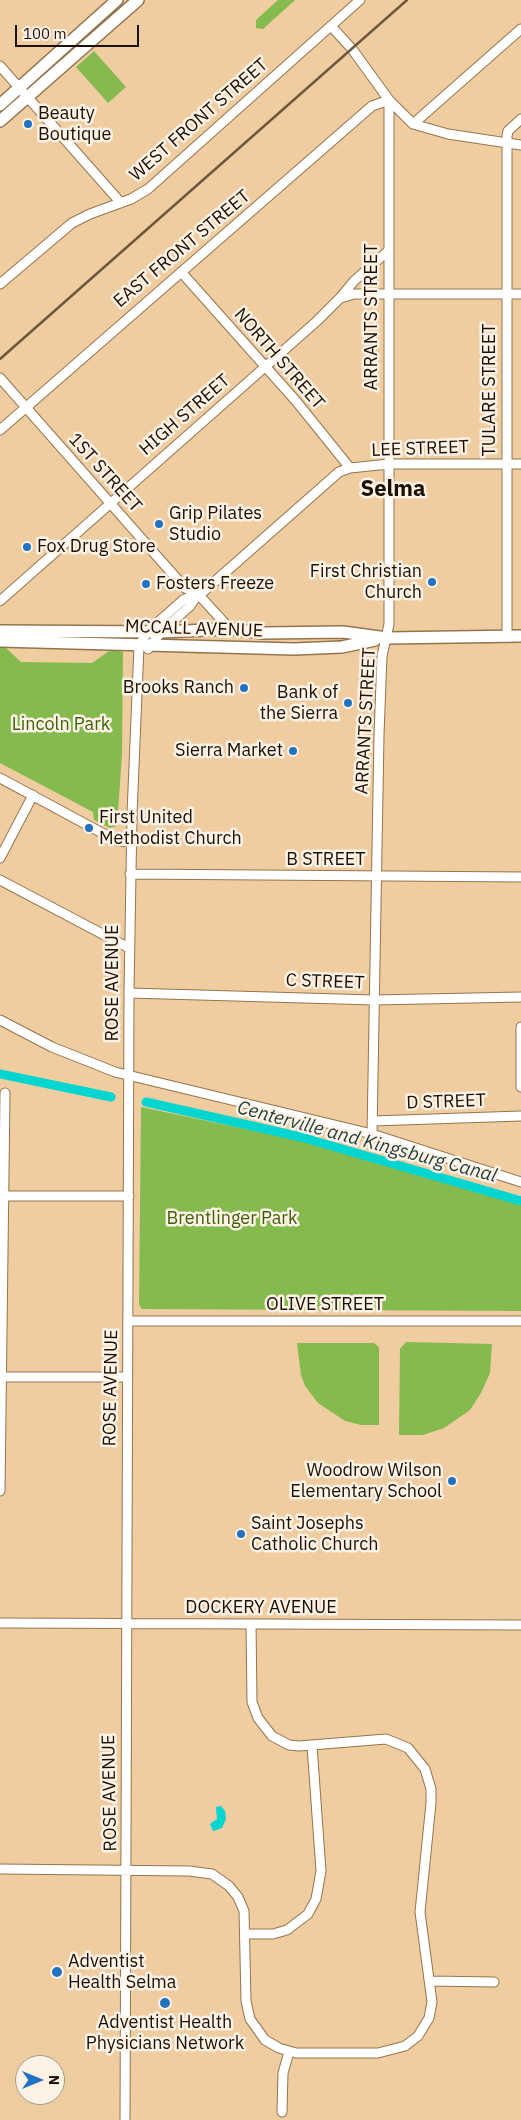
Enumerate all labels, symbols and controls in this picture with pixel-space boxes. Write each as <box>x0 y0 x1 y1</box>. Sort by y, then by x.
scale bar <box>18 15 141 47</box>
text: 100 m <box>23 24 67 43</box>
street label: WEST FRONT STREET <box>125 54 273 186</box>
place label: Beauty Boutique <box>38 103 111 146</box>
marker: Beauty Boutique <box>22 118 34 130</box>
street label: EAST FRONT STREET <box>109 186 255 312</box>
street label: ARRANTS STREET <box>361 244 383 390</box>
street label: NORTH STREET <box>229 304 329 414</box>
street label: TULARE STREET <box>479 324 501 456</box>
street label: HIGH STREET <box>135 370 235 460</box>
street label: 1ST STREET <box>64 429 146 517</box>
street label: LEE STREET <box>371 437 469 461</box>
district label: Selma <box>361 477 425 503</box>
place label: Grip Pilates Studio <box>169 503 262 546</box>
marker: Grip Pilates Studio <box>153 518 165 530</box>
place label: Fox Drug Store <box>37 536 156 558</box>
marker: Fox Drug Store <box>21 541 33 553</box>
place label: First Christian Church <box>310 561 422 604</box>
place label: Fosters Freeze <box>156 573 274 595</box>
marker: First Christian Church <box>426 576 438 588</box>
marker: Fosters Freeze <box>140 578 152 590</box>
street label: MCCALL AVENUE <box>125 616 263 642</box>
street label: ARRANTS STREET <box>351 647 381 795</box>
place label: Brooks Ranch <box>123 677 234 699</box>
marker: Brooks Ranch <box>238 682 250 694</box>
place label: Bank of the Sierra <box>260 682 338 724</box>
marker: Bank of the Sierra <box>342 697 354 709</box>
park label: Lincoln Park <box>12 714 110 736</box>
place label: Sierra Market <box>175 740 283 762</box>
marker: Sierra Market <box>287 745 299 757</box>
place label: First United Methodist Church <box>99 807 242 850</box>
marker: First United Methodist Church <box>83 822 95 834</box>
street label: B STREET <box>286 849 366 871</box>
street label: ROSE AVENUE <box>102 925 124 1041</box>
street label: C STREET <box>285 970 365 994</box>
street label: D STREET <box>406 1090 486 1114</box>
water label: Centerville and Kingsburg Canal <box>235 1096 499 1188</box>
park label: Brentlinger Park <box>167 1208 297 1230</box>
street label: OLIVE STREET <box>266 1294 384 1316</box>
street label: ROSE AVENUE <box>99 1329 123 1447</box>
place label: Woodrow Wilson Elementary School <box>290 1460 442 1502</box>
marker: Woodrow Wilson Elementary School <box>446 1475 458 1487</box>
place label: Saint Josephs Catholic Church <box>251 1513 379 1556</box>
marker: Saint Josephs Catholic Church <box>235 1528 247 1540</box>
street label: DOCKERY AVENUE <box>185 1597 337 1619</box>
street label: ROSE AVENUE <box>98 1734 122 1852</box>
place label: Adventist Health Selma <box>68 1951 176 1994</box>
marker: Adventist Health Selma <box>50 1965 64 1979</box>
marker: Adventist Health Physicians Network <box>158 1996 172 2010</box>
place label: Adventist Health Physicians Network <box>86 2012 244 2054</box>
north arrow <box>15 2055 65 2105</box>
text: N <box>45 2075 63 2085</box>

